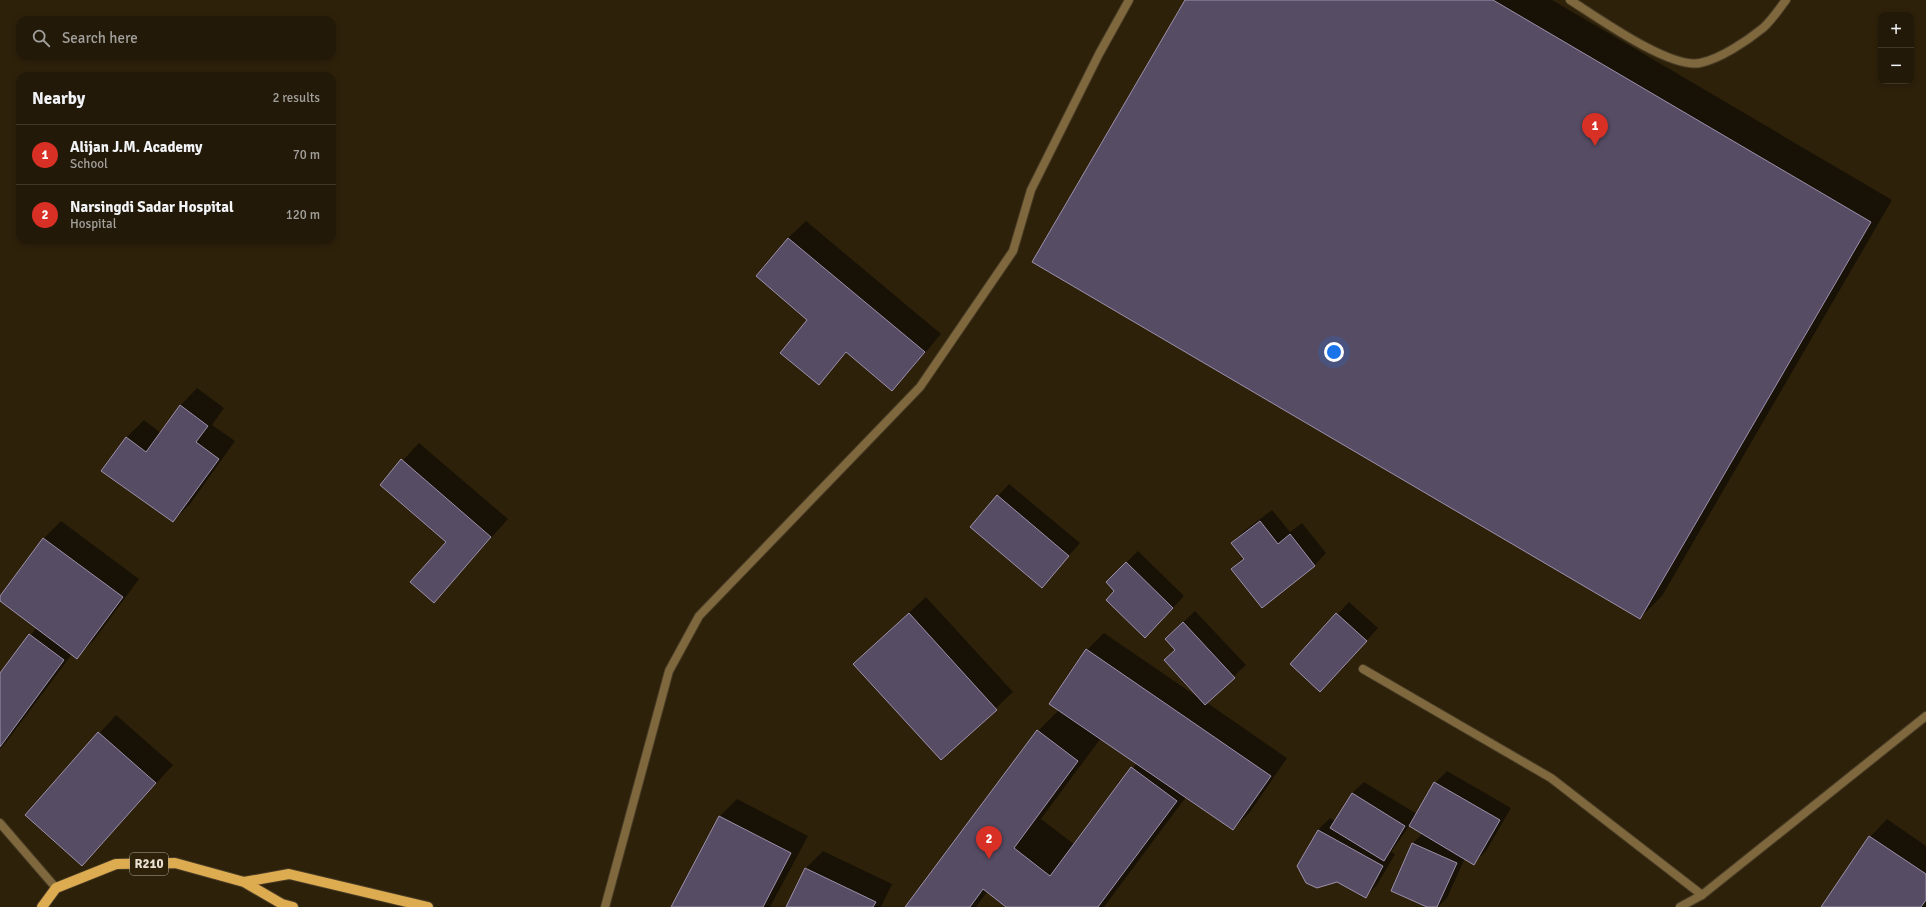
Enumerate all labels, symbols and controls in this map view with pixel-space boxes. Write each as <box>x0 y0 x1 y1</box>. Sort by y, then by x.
map controls <box>1878 12 1914 84</box>
button: + <box>1878 12 1914 48</box>
search box <box>16 16 336 60</box>
icon: search <box>30 27 52 49</box>
text: Search here <box>62 29 138 47</box>
button: − <box>1878 48 1914 84</box>
text: Nearby <box>32 88 85 109</box>
text: 2 results <box>272 90 320 106</box>
pin: 1 <box>1582 113 1608 146</box>
text: Alijan J.M. Academy <box>70 138 202 156</box>
text: 1 <box>41 147 49 163</box>
text: 70 m <box>293 147 320 163</box>
text: School <box>70 156 108 172</box>
text: Narsingdi Sadar Hospital <box>70 198 234 216</box>
text: 2 <box>41 207 49 223</box>
text: 120 m <box>286 207 320 223</box>
text: Hospital <box>70 216 117 232</box>
your location <box>1324 342 1344 362</box>
pin: 2 <box>976 826 1002 859</box>
road number: R210 <box>130 853 168 875</box>

